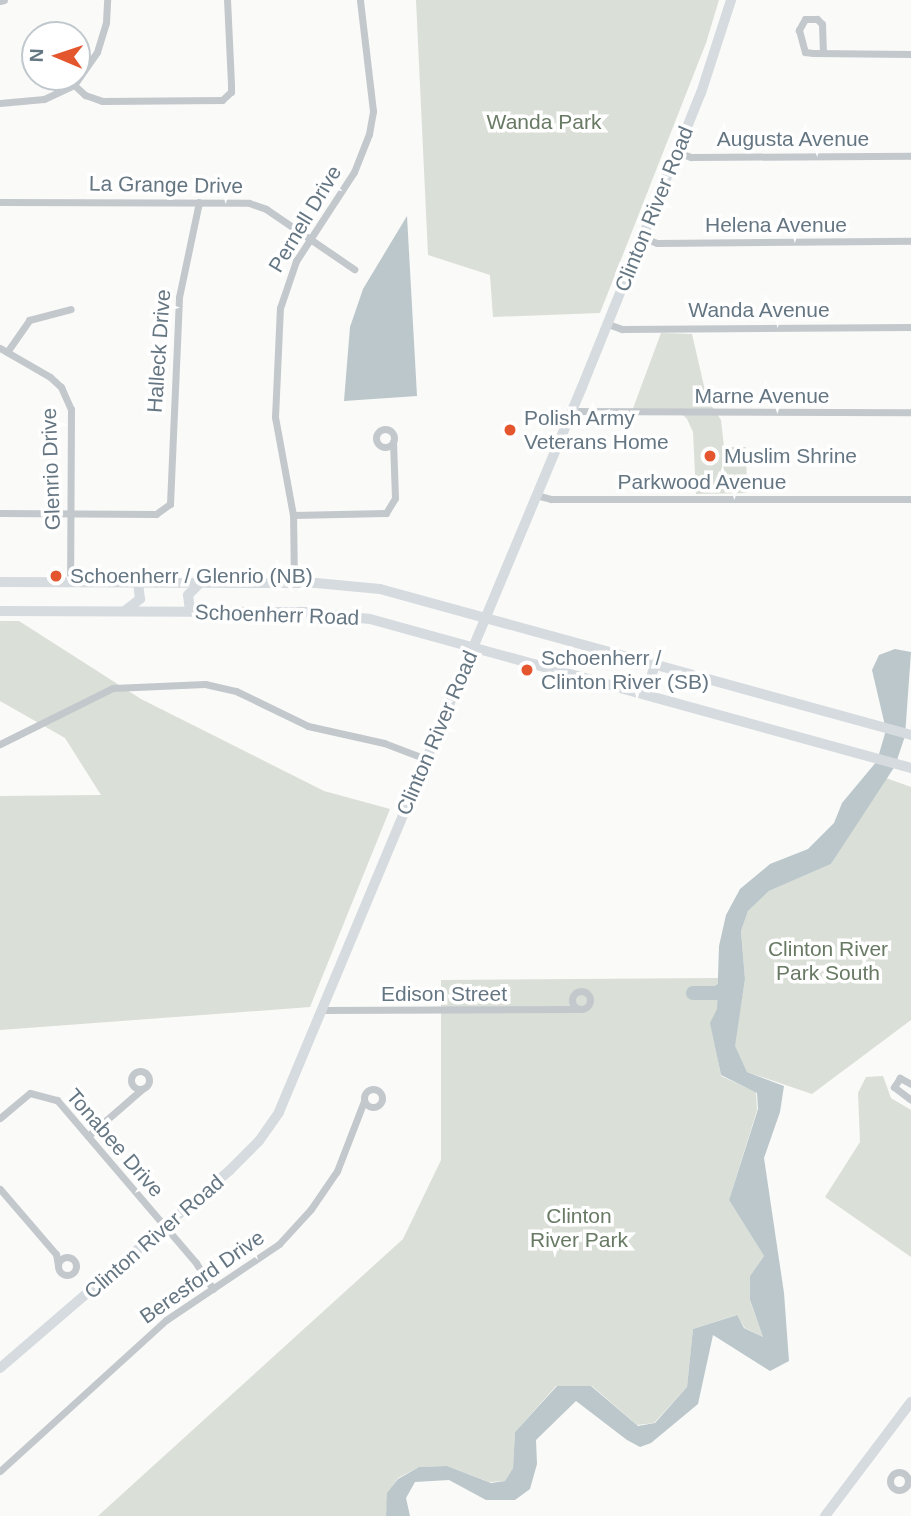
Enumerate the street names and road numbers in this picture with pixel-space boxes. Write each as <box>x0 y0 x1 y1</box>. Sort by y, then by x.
street label: Clinton River Road <box>609 123 699 295</box>
street label: Augusta Avenue <box>716 126 870 152</box>
street label: Pernell Drive <box>263 161 347 277</box>
street label: La Grange Drive <box>89 171 243 199</box>
street label: Helena Avenue <box>704 212 848 238</box>
street label: Halleck Drive <box>142 288 176 414</box>
street label: Wanda Avenue <box>688 297 830 323</box>
street label: Marne Avenue <box>694 383 830 409</box>
street label: Glenrio Drive <box>36 407 66 531</box>
street label: Parkwood Avenue <box>617 469 787 495</box>
street label: Schoenherr Road <box>194 600 360 630</box>
street label: Clinton River Road <box>391 647 483 819</box>
street label: Edison Street <box>381 981 507 1007</box>
street label: Tonabee Drive <box>61 1084 169 1202</box>
street label: Clinton River Road <box>79 1170 229 1304</box>
street label: Beresford Drive <box>135 1225 269 1329</box>

